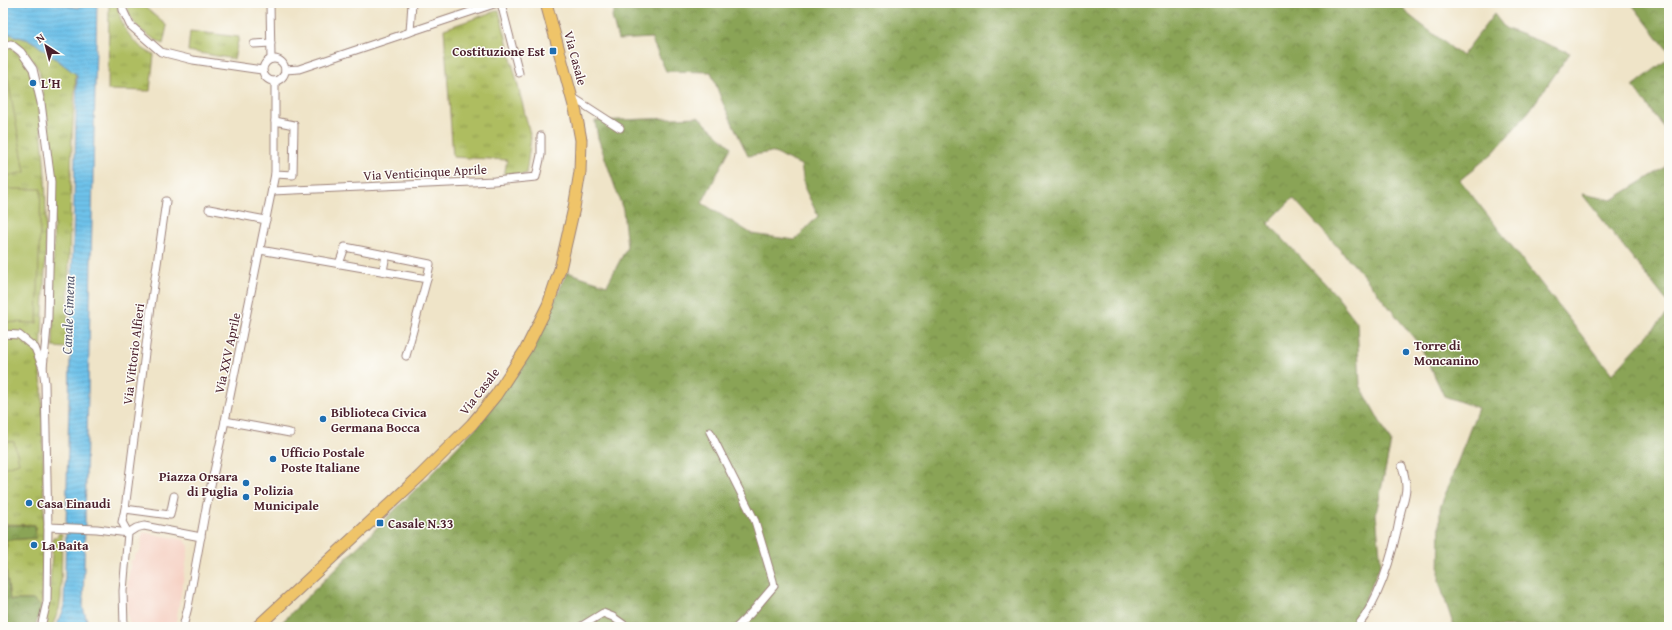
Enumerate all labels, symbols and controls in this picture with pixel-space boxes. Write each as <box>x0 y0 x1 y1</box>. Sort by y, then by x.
north arrow <box>26 26 66 66</box>
text: N <box>32 29 48 47</box>
street label: Via Casale <box>559 29 592 87</box>
place label: Costituzione Est <box>452 42 545 61</box>
marker: Costituzione Est <box>548 46 558 56</box>
place label: L'H <box>41 74 60 93</box>
marker: L'H <box>28 78 38 88</box>
street label: Via Venticinque Aprile <box>363 160 487 185</box>
water label: Canale Cimena <box>57 275 79 355</box>
street label: Via Vittorio Alfieri <box>118 302 149 406</box>
street label: Via XXV Aprile <box>210 311 245 395</box>
place label: Torre di Moncanino <box>1414 336 1479 370</box>
marker: Torre di Moncanino <box>1401 347 1411 357</box>
street label: Via Casale <box>455 364 504 419</box>
place label: Biblioteca Civica Germana Bocca <box>331 403 427 437</box>
marker: Biblioteca Civica Germana Bocca <box>318 414 328 424</box>
place label: Ufficio Postale Poste Italiane <box>281 443 365 477</box>
marker: Ufficio Postale Poste Italiane <box>268 454 278 464</box>
place label: Piazza Orsara di Puglia <box>159 467 238 501</box>
marker: Piazza Orsara di Puglia <box>241 478 251 488</box>
place label: Polizia Municipale <box>254 481 319 515</box>
marker: Polizia Municipale <box>241 492 251 502</box>
place label: Casa Einaudi <box>37 494 110 513</box>
marker: Casa Einaudi <box>24 498 34 508</box>
place label: Casale N.33 <box>388 514 453 533</box>
marker: Casale N.33 <box>375 518 385 528</box>
place label: La Baita <box>42 536 89 555</box>
marker: La Baita <box>29 540 39 550</box>

